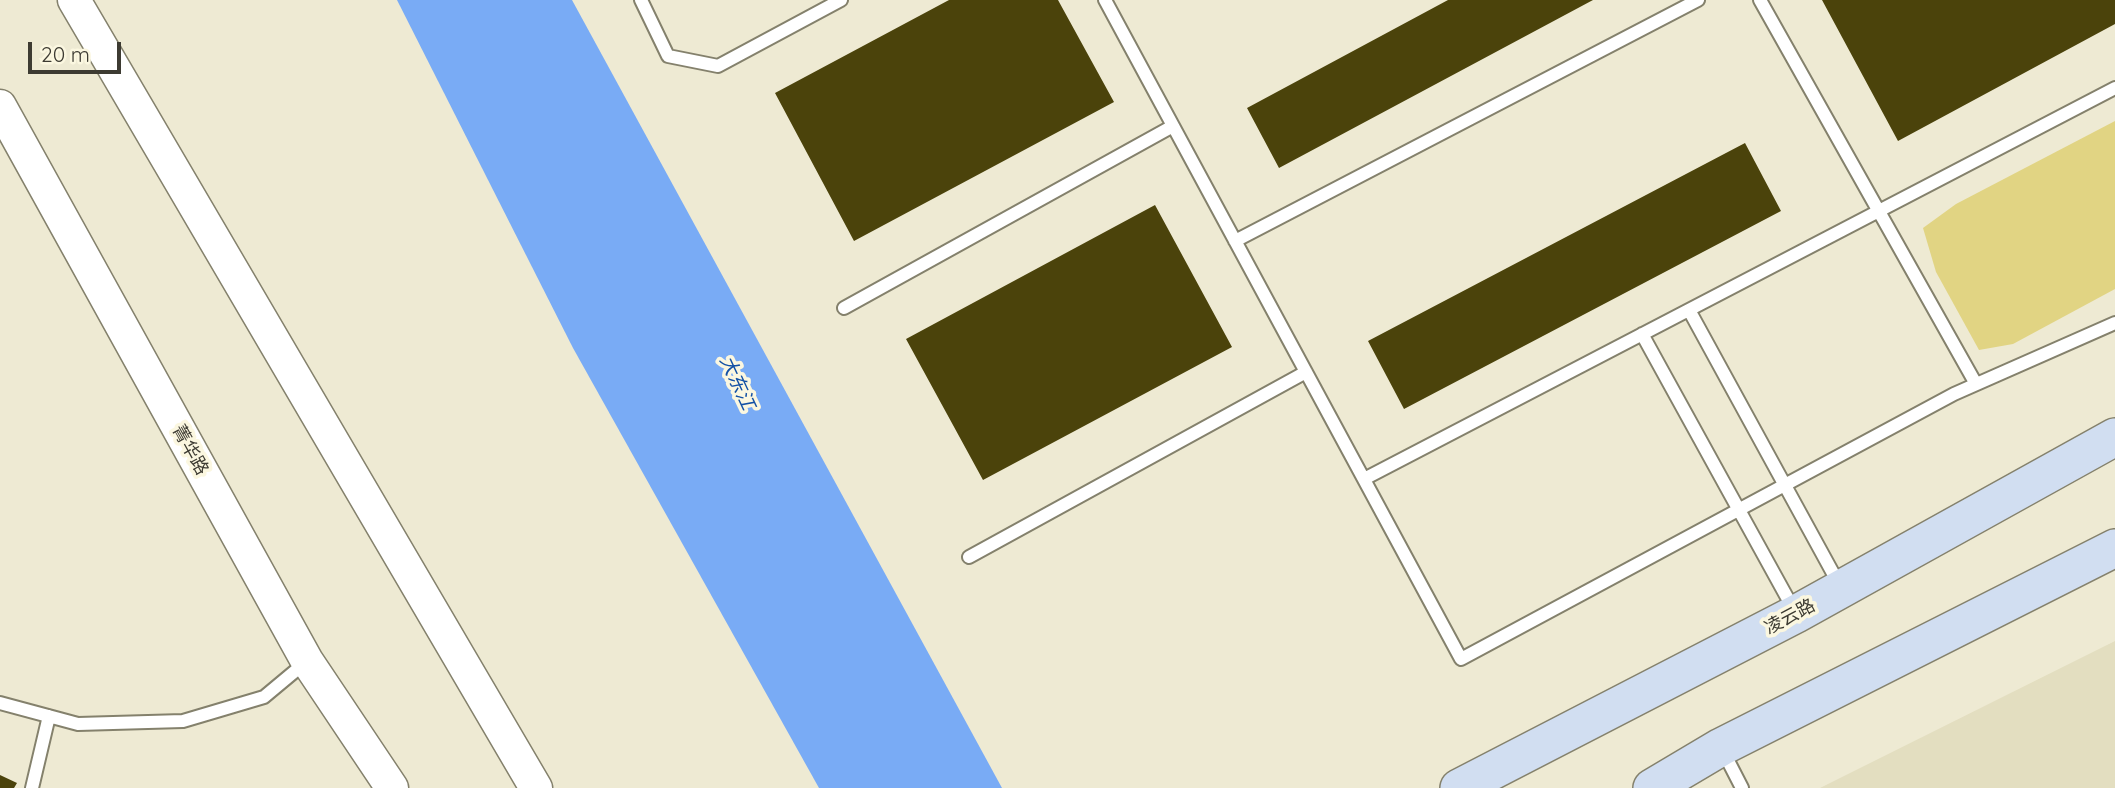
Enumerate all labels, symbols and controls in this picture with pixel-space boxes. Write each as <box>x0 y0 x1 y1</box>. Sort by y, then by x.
scale bar <box>32 28 124 72</box>
text: 20 m <box>41 41 90 67</box>
water label: 大东江 <box>715 352 759 414</box>
street label: 菁华路 <box>167 421 213 479</box>
street label: 凌云路 <box>1761 595 1819 639</box>

